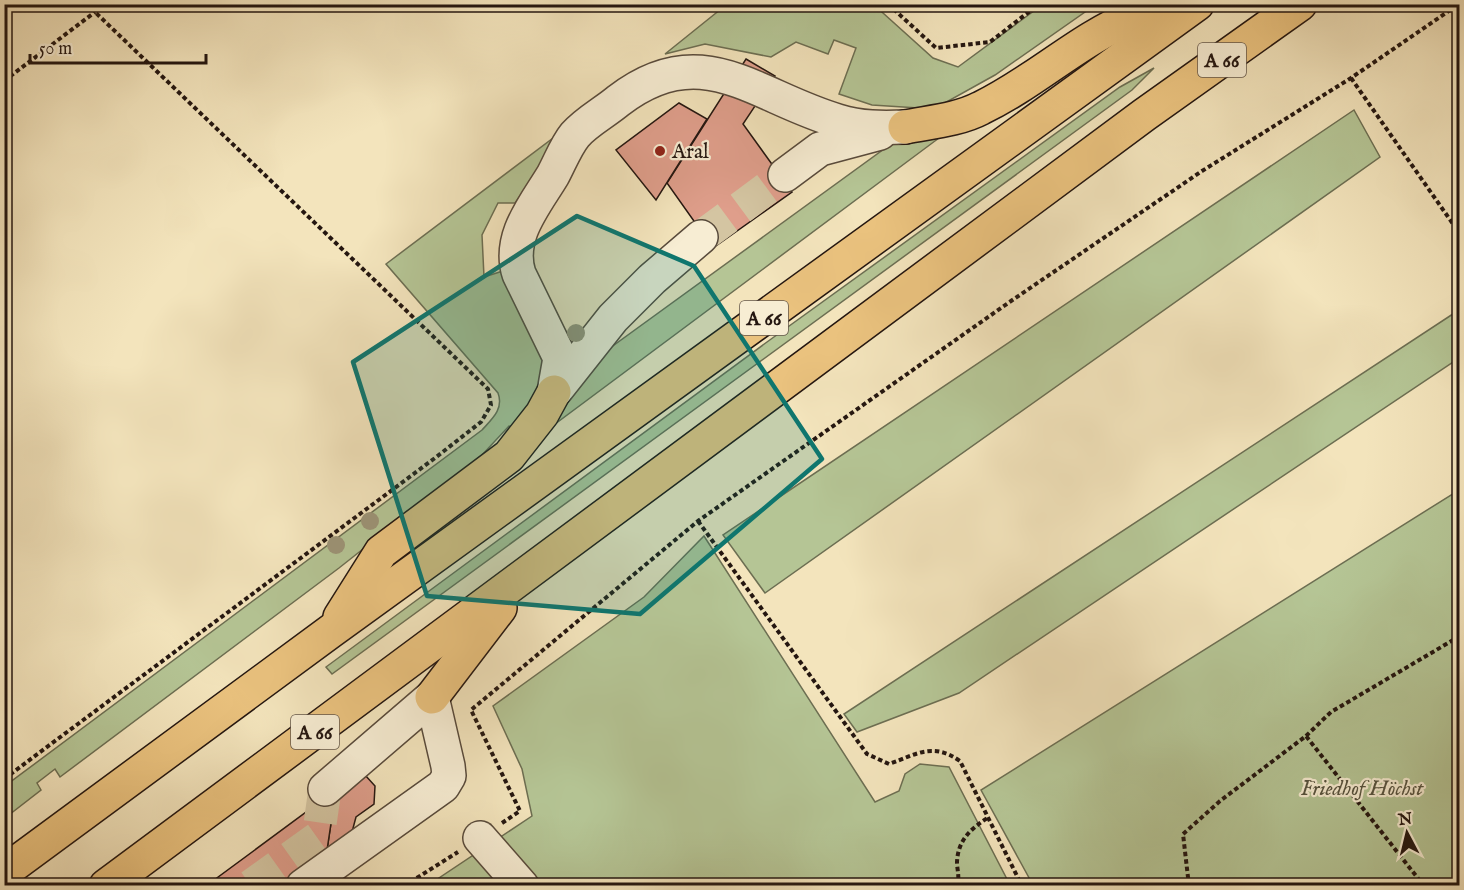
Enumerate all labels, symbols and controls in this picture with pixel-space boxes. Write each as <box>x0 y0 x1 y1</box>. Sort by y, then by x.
scale bar <box>30 27 206 65</box>
text: 50 m <box>39 38 72 61</box>
road number: A 66 <box>1198 43 1246 77</box>
place label: Aral <box>671 139 709 166</box>
marker: Aral <box>653 144 667 158</box>
road number: A 66 <box>740 301 788 335</box>
road number: A 66 <box>291 715 339 749</box>
park label: Friedhof Höchst <box>1301 776 1425 803</box>
north arrow <box>1377 803 1437 863</box>
text: N <box>1396 809 1414 831</box>

